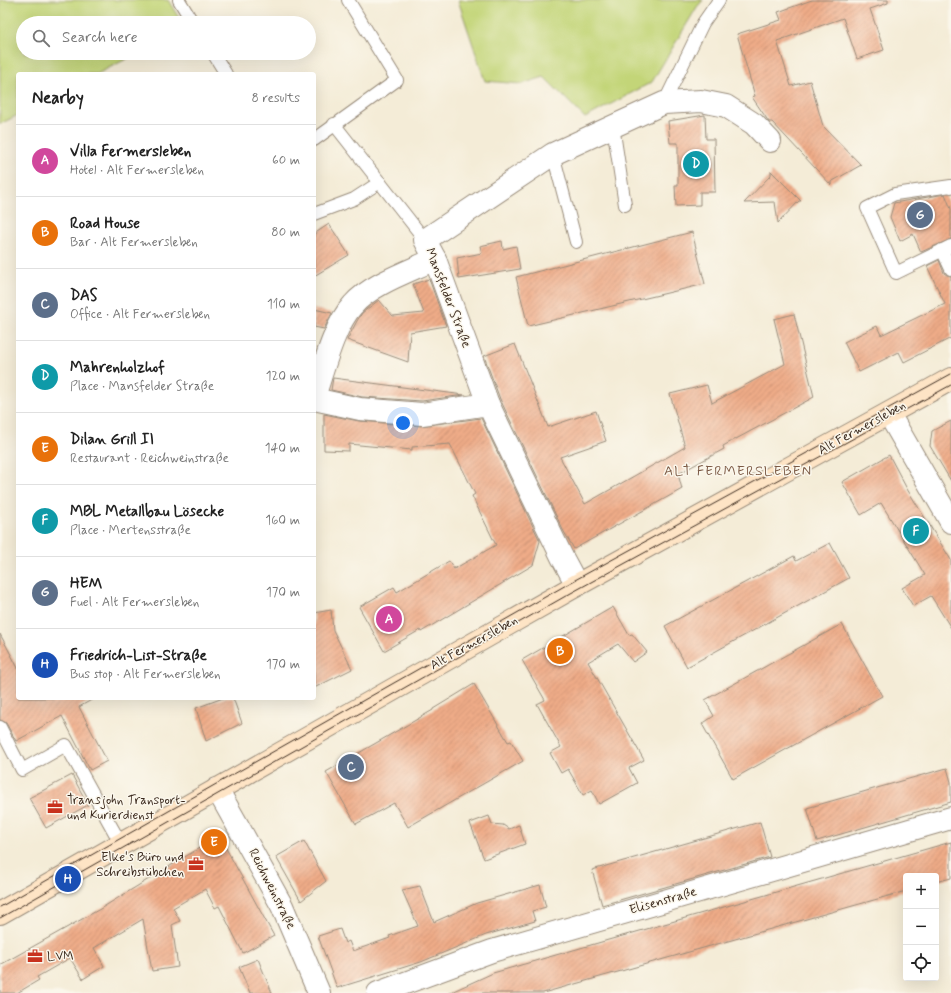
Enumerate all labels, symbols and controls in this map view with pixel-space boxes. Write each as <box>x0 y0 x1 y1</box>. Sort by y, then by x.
search box <box>16 16 316 60</box>
icon: search <box>30 27 52 49</box>
text: Search here <box>62 28 138 48</box>
text: Nearby <box>32 87 84 109</box>
text: 8 results <box>252 90 300 107</box>
text: Villa Fermersleben <box>70 142 191 162</box>
pin: D <box>683 149 709 179</box>
text: A <box>41 152 49 169</box>
text: 60 m <box>272 152 300 169</box>
text: Hotel · Alt Fermersleben <box>70 162 204 179</box>
pin: G <box>907 200 933 230</box>
text: Road House <box>70 214 140 234</box>
text: B <box>41 224 49 241</box>
text: 80 m <box>271 224 300 241</box>
text: Bar · Alt Fermersleben <box>70 234 198 251</box>
street label: Mansfelder Straße <box>421 246 475 350</box>
text: DAS <box>70 286 97 306</box>
text: C <box>40 296 50 313</box>
text: 110 m <box>267 296 300 313</box>
text: Office · Alt Fermersleben <box>70 306 210 323</box>
text: Mahrenholzhof <box>70 358 165 378</box>
text: D <box>41 368 49 385</box>
text: 120 m <box>266 368 300 385</box>
text: Place · Mansfelder Straße <box>70 378 214 395</box>
street label: Alt Fermersleben <box>815 397 909 459</box>
your location <box>393 413 413 433</box>
text: Dilan Grill II <box>70 430 154 450</box>
text: E <box>41 440 49 457</box>
text: 140 m <box>265 440 300 457</box>
text: Restaurant · Reichweinstraße <box>70 450 229 467</box>
district label: ALT FERMERSLEBEN <box>664 462 812 480</box>
text: MBL Metallbau Lösecke <box>70 502 224 522</box>
text: F <box>42 512 48 529</box>
text: 160 m <box>265 512 300 529</box>
pin: F <box>903 516 929 546</box>
text: Place · Mertensstraße <box>70 522 191 539</box>
text: HEM <box>70 574 103 594</box>
text: G <box>41 584 49 601</box>
text: 170 m <box>266 584 300 601</box>
text: Fuel · Alt Fermersleben <box>70 594 199 611</box>
pin: A <box>376 604 402 634</box>
street label: Alt Fermersleben <box>427 612 521 674</box>
pin: B <box>547 636 573 666</box>
text: Friedrich-List-Straße <box>70 646 207 666</box>
text: H <box>41 656 49 673</box>
text: 170 m <box>266 656 300 673</box>
text: Bus stop · Alt Fermersleben <box>70 666 221 683</box>
pin: C <box>338 752 364 782</box>
place label: Transjohn Transport- und Kurierdienst <box>67 792 186 824</box>
office icon: Transjohn Transport- und Kurierdienst <box>46 798 64 816</box>
pin: E <box>201 827 227 857</box>
street label: Reichweinstraße <box>244 846 300 932</box>
place label: Elke's Büro und Schreibstübchen <box>96 849 184 881</box>
office icon: Elke's Büro und Schreibstübchen <box>187 855 205 873</box>
pin: H <box>55 864 81 894</box>
map controls <box>903 873 939 981</box>
button: + <box>903 873 939 909</box>
street label: Elisenstraße <box>627 883 699 919</box>
button: − <box>903 909 939 945</box>
button: locate <box>903 945 939 981</box>
office icon: LVM <box>26 947 44 965</box>
place label: LVM <box>47 948 74 965</box>

